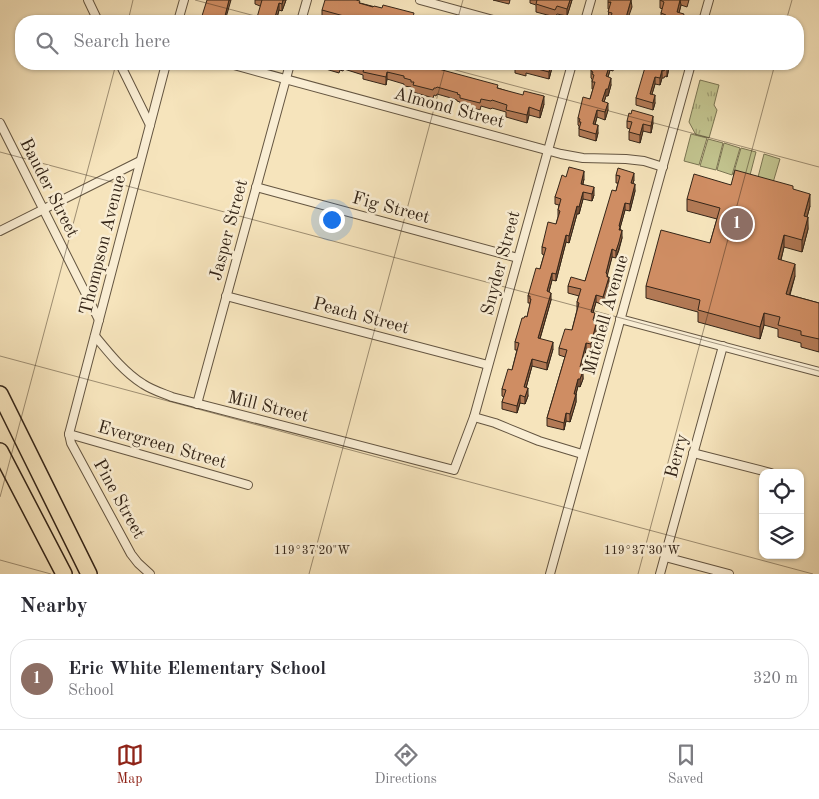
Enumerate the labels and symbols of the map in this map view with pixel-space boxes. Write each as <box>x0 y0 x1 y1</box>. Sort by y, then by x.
street label: Almond Street <box>392 85 506 131</box>
street label: Bauder Street <box>16 135 82 241</box>
street label: Thompson Avenue <box>77 173 129 317</box>
street label: Jasper Street <box>207 177 251 283</box>
street label: Fig Street <box>350 189 432 227</box>
pin: 1 <box>721 205 753 243</box>
your location <box>319 207 345 233</box>
street label: Snyder Street <box>478 209 524 317</box>
street label: Mitchell Avenue <box>580 253 632 377</box>
street label: Peach Street <box>311 295 411 337</box>
street label: Mill Street <box>226 388 310 426</box>
street label: Evergreen Street <box>96 418 228 472</box>
street label: Berry <box>662 431 692 480</box>
street label: Pine Street <box>90 456 148 542</box>
text: 119°37'20"W <box>274 545 350 557</box>
text: 119°37'30"W <box>604 545 680 557</box>

